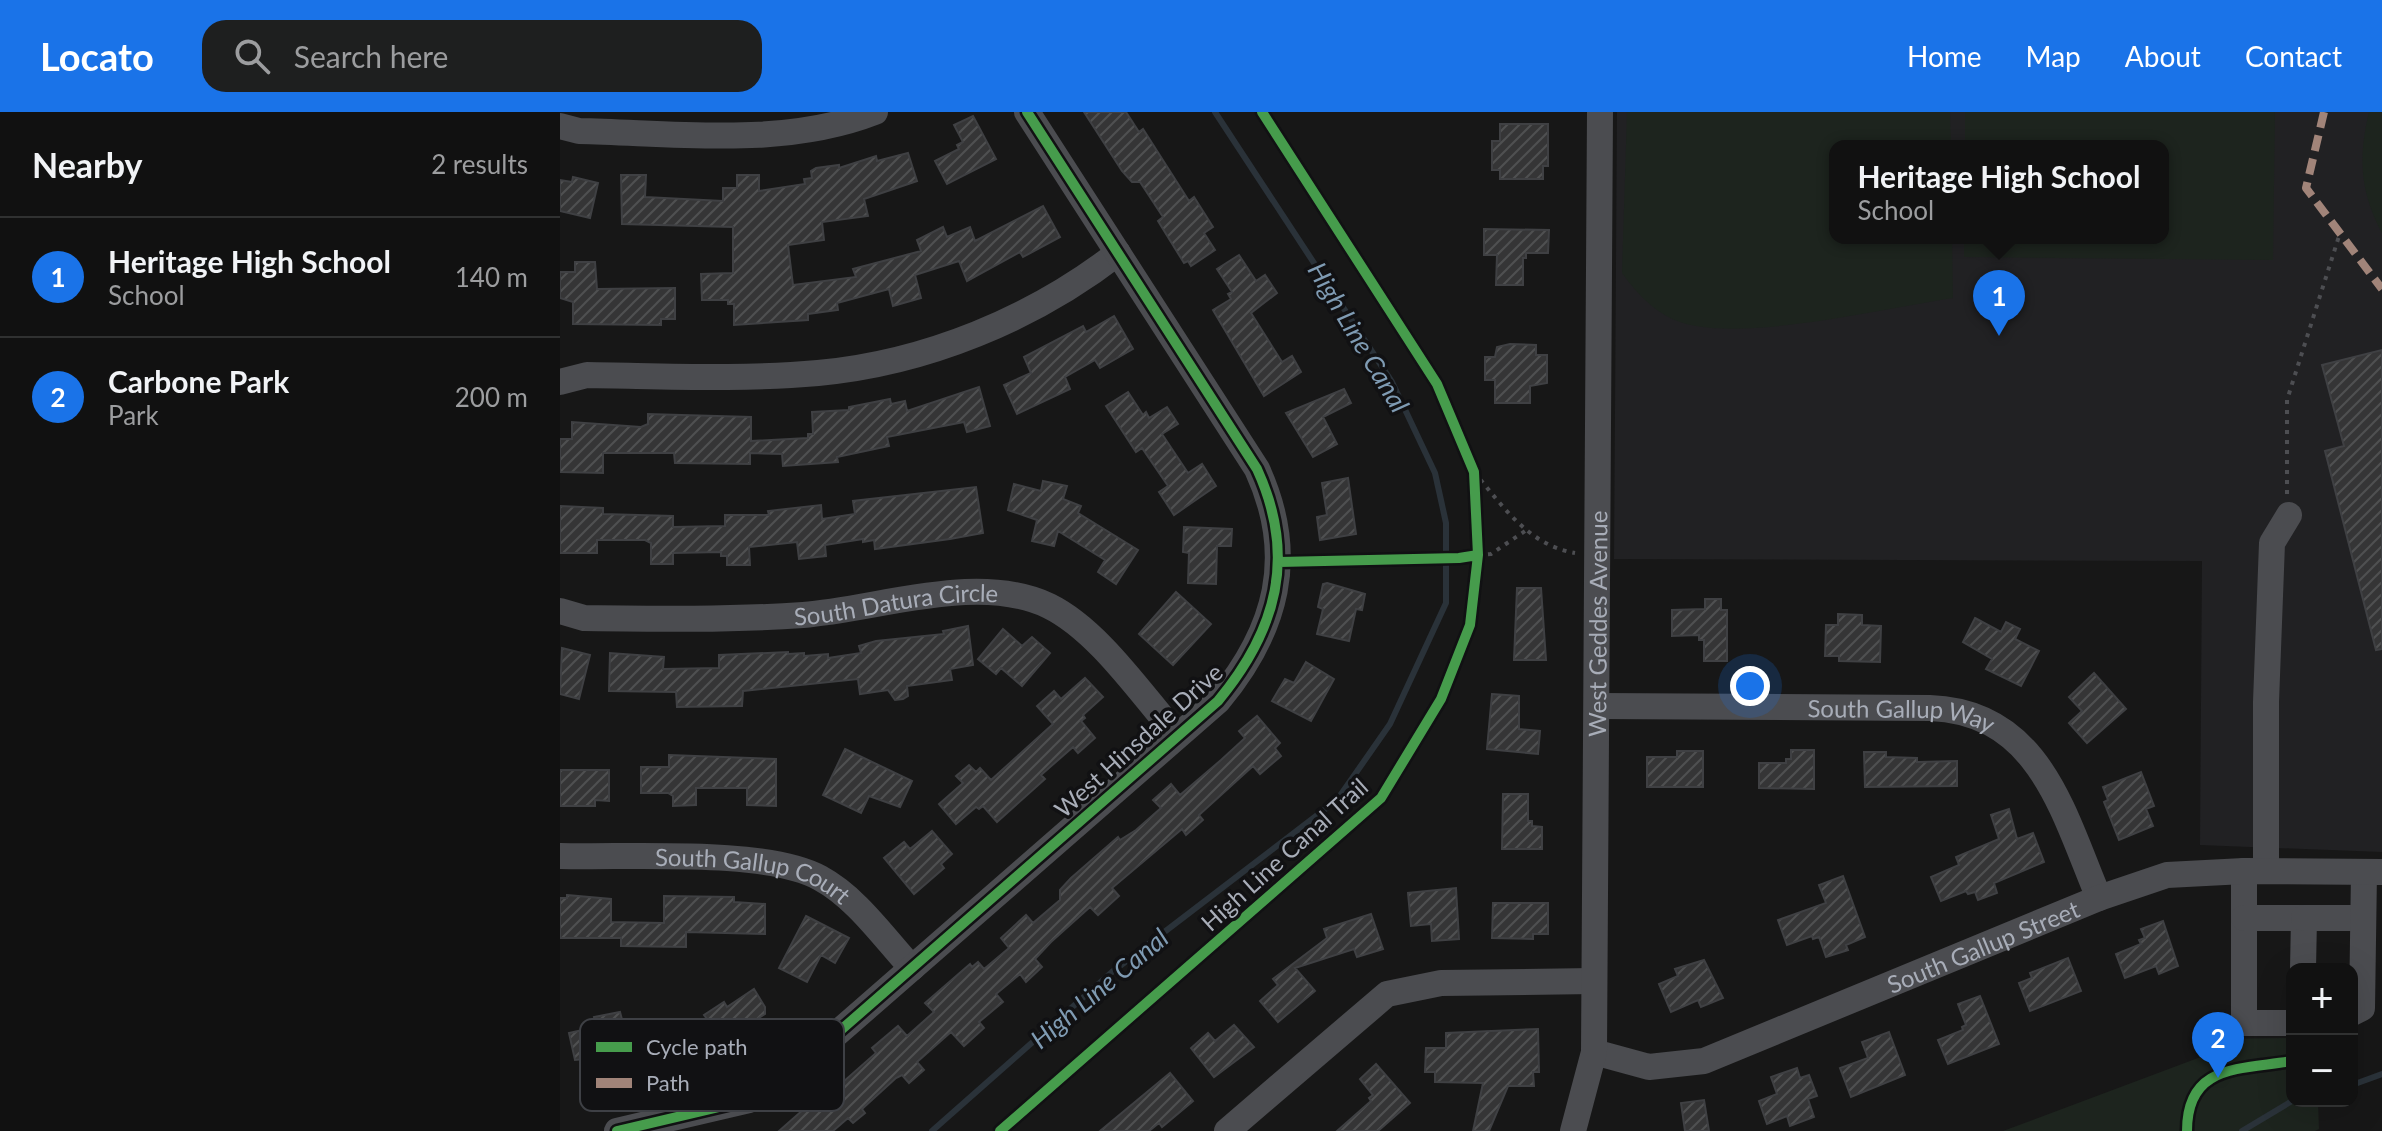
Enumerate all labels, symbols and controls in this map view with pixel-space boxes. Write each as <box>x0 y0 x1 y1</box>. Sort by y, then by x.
search box <box>202 20 762 92</box>
text: Locato <box>40 33 154 79</box>
icon: search <box>230 34 274 78</box>
text: Search here <box>294 38 448 74</box>
text: Home <box>1907 39 1982 73</box>
text: Map <box>2026 39 2081 73</box>
text: About <box>2125 39 2201 73</box>
text: Contact <box>2245 39 2342 73</box>
popup <box>1829 140 2169 244</box>
text: Nearby <box>32 144 143 185</box>
text: 2 results <box>431 148 528 180</box>
text: Heritage High School <box>1857 158 2141 194</box>
text: School <box>1857 194 1934 226</box>
text: Heritage High School <box>108 243 391 279</box>
water label: High Line Canal <box>1302 256 1416 418</box>
text: 1 <box>50 261 66 293</box>
text: 140 m <box>455 261 528 293</box>
pin: 1 <box>1973 270 2025 336</box>
text: School <box>108 279 185 311</box>
text: Carbone Park <box>108 363 289 399</box>
text: 2 <box>50 381 66 413</box>
text: 200 m <box>455 381 528 413</box>
text: Park <box>108 399 159 431</box>
street label: West Geddes Avenue <box>1582 511 1612 737</box>
street label: South Datura Circle <box>793 577 999 630</box>
street label: West Hinsdale Drive <box>1048 657 1228 823</box>
your location <box>1730 666 1770 706</box>
street label: South Gallup Way <box>1807 693 2001 738</box>
street label: High Line Canal Trail <box>1195 772 1373 936</box>
street label: South Gallup Court <box>655 841 858 909</box>
street label: South Gallup Street <box>1883 893 2084 998</box>
water label: High Line Canal <box>1024 921 1174 1055</box>
map controls <box>2286 963 2358 1107</box>
button: + <box>2286 963 2358 1035</box>
pin: 2 <box>2192 1012 2244 1078</box>
legend <box>580 1019 844 1111</box>
text: Cycle path <box>646 1033 748 1060</box>
button: − <box>2286 1035 2358 1107</box>
text: Path <box>646 1069 690 1096</box>

